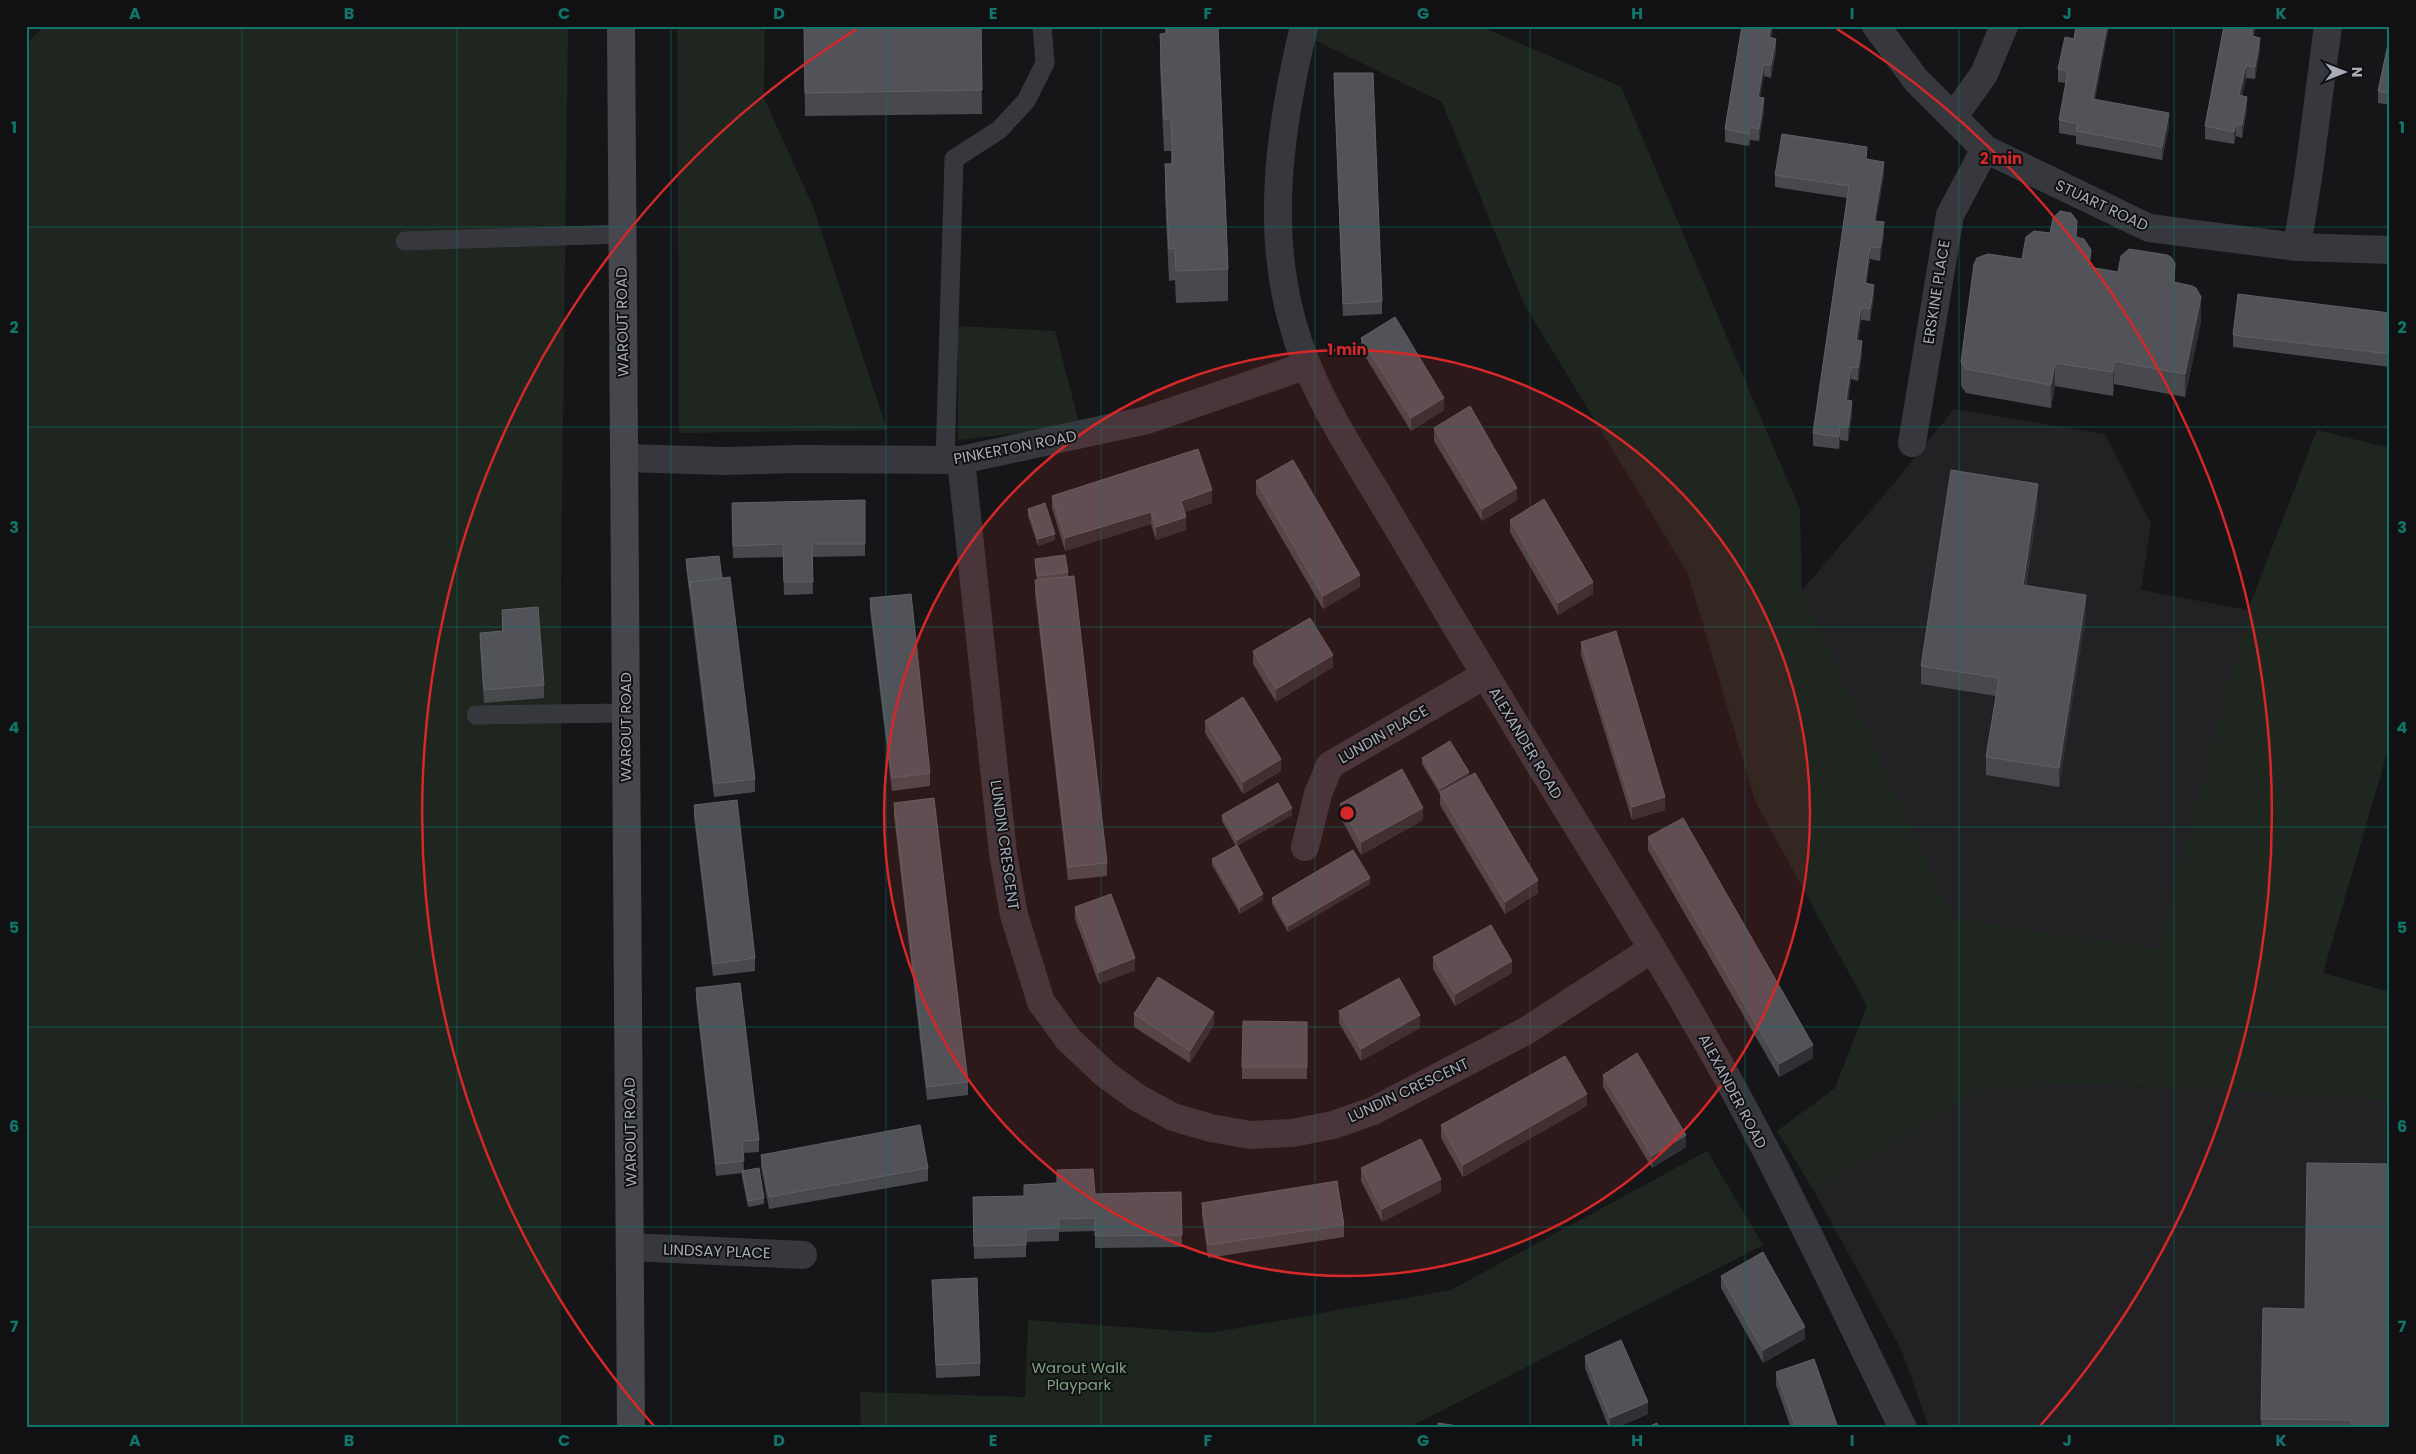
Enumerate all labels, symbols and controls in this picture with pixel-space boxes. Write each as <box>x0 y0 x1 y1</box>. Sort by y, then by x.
text: A <box>129 2 141 25</box>
text: B <box>344 2 354 25</box>
text: C <box>558 2 570 25</box>
text: D <box>773 2 785 25</box>
text: E <box>989 2 997 25</box>
text: F <box>1204 2 1213 25</box>
text: G <box>1417 2 1429 25</box>
text: H <box>1631 2 1643 25</box>
text: I <box>1850 2 1854 25</box>
text: J <box>2062 2 2072 25</box>
text: K <box>2275 2 2287 25</box>
north arrow <box>2318 48 2368 98</box>
text: N <box>2347 67 2367 77</box>
text: 1 <box>11 116 17 139</box>
text: 1 <box>2399 116 2405 139</box>
text: 2 min <box>1980 148 2022 169</box>
street label: STUART ROAD <box>2052 174 2152 236</box>
street label: ERSKINE PLACE <box>1917 238 1955 346</box>
street label: WAROUT ROAD <box>611 267 633 377</box>
text: 2 <box>9 316 19 339</box>
text: 2 <box>2397 316 2407 339</box>
text: 1 min <box>1327 339 1367 360</box>
street label: PINKERTON ROAD <box>952 425 1078 469</box>
text: 3 <box>9 516 19 539</box>
text: 3 <box>2397 516 2407 539</box>
street label: WAROUT ROAD <box>615 672 636 782</box>
street label: ALEXANDER ROAD <box>1484 683 1568 803</box>
street label: LUNDIN PLACE <box>1334 700 1432 768</box>
text: 4 <box>9 716 20 739</box>
text: 4 <box>2397 716 2408 739</box>
street label: LUNDIN CRESCENT <box>985 779 1025 911</box>
centre of rings <box>1338 804 1356 822</box>
text: 5 <box>9 916 19 939</box>
text: 5 <box>2397 916 2407 939</box>
street label: ALEXANDER ROAD <box>1694 1030 1772 1152</box>
street label: LUNDIN CRESCENT <box>1344 1053 1472 1127</box>
street label: WAROUT ROAD <box>619 1077 641 1187</box>
text: 6 <box>9 1115 19 1138</box>
text: 6 <box>2397 1115 2407 1138</box>
street label: LINDSAY PLACE <box>663 1239 771 1263</box>
text: 7 <box>10 1315 19 1338</box>
text: 7 <box>2398 1315 2407 1338</box>
park label: Warout Walk Playpark <box>1031 1357 1127 1395</box>
text: A <box>129 1429 141 1452</box>
text: B <box>344 1429 354 1452</box>
text: C <box>558 1429 570 1452</box>
text: D <box>773 1429 785 1452</box>
text: E <box>989 1429 997 1452</box>
text: F <box>1204 1429 1213 1452</box>
text: G <box>1417 1429 1429 1452</box>
text: H <box>1631 1429 1643 1452</box>
text: I <box>1850 1429 1854 1452</box>
text: J <box>2062 1429 2072 1452</box>
text: K <box>2275 1429 2287 1452</box>

